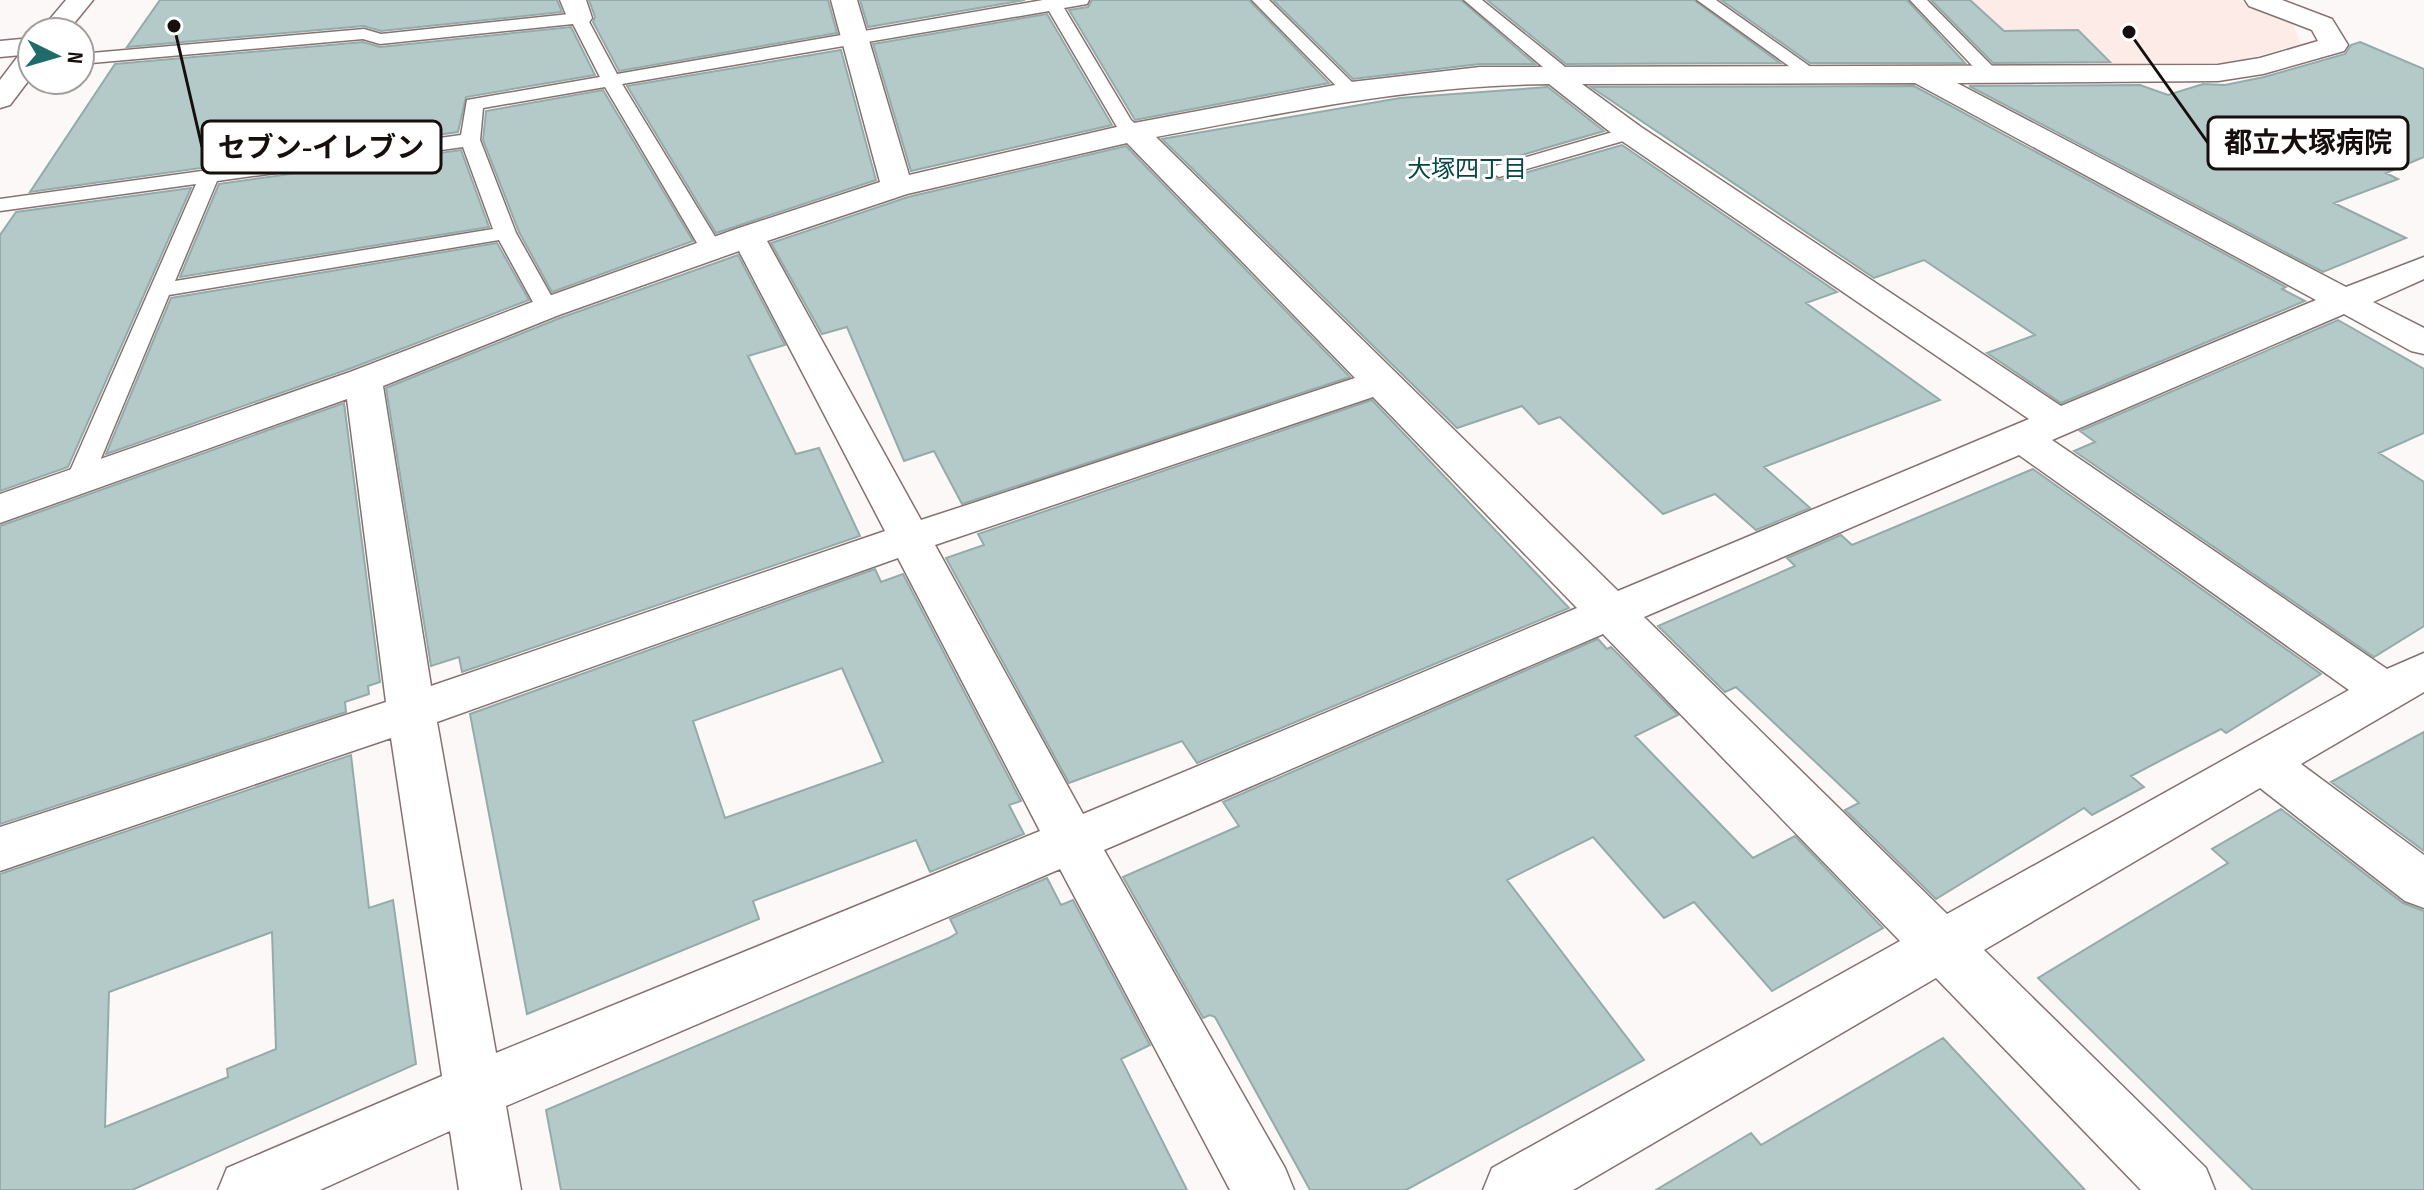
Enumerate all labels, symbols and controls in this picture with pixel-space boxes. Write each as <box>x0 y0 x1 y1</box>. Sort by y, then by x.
north arrow <box>16 16 96 96</box>
text: N <box>60 51 88 65</box>
callout: 都立大塚病院 <box>2208 117 2408 169</box>
callout: セブン-イレブン <box>202 121 441 173</box>
text: 都立大塚病院 <box>2224 127 2392 160</box>
text: セブン-イレブン <box>218 132 424 165</box>
district label: 大塚四丁目 <box>1407 155 1527 184</box>

